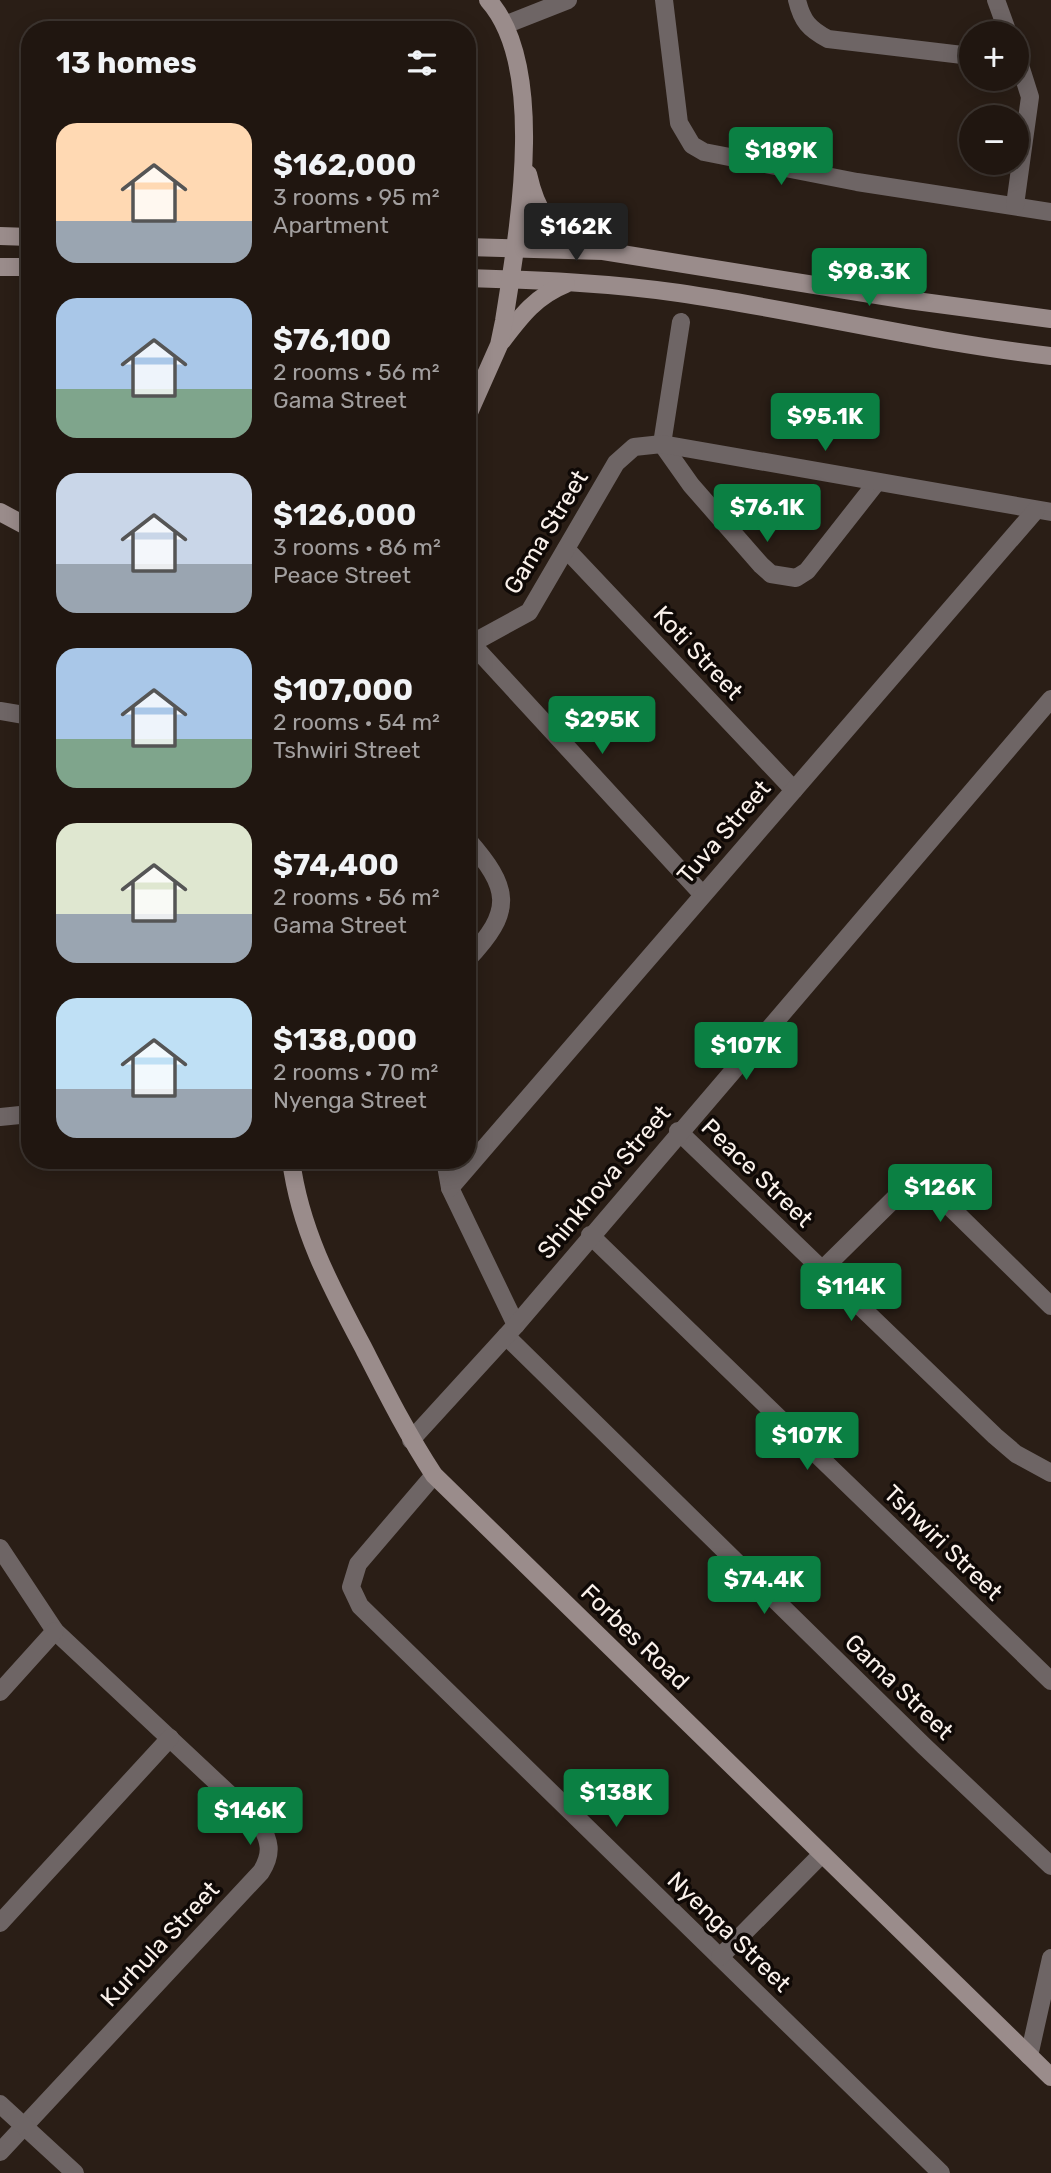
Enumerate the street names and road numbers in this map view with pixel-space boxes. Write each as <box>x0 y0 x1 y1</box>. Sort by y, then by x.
street label: Gama Street <box>498 465 594 599</box>
street label: Koti Street <box>648 600 748 706</box>
street label: Tuva Street <box>672 775 776 889</box>
street label: Shinkhova Street <box>532 1100 676 1264</box>
street label: Peace Street <box>696 1113 818 1233</box>
street label: Tshwiri Street <box>878 1480 1008 1606</box>
street label: Forbes Road <box>575 1579 695 1695</box>
street label: Gama Street <box>839 1628 959 1746</box>
street label: Nyenga Street <box>662 1866 796 1998</box>
street label: Kurhula Street <box>95 1876 225 2012</box>

